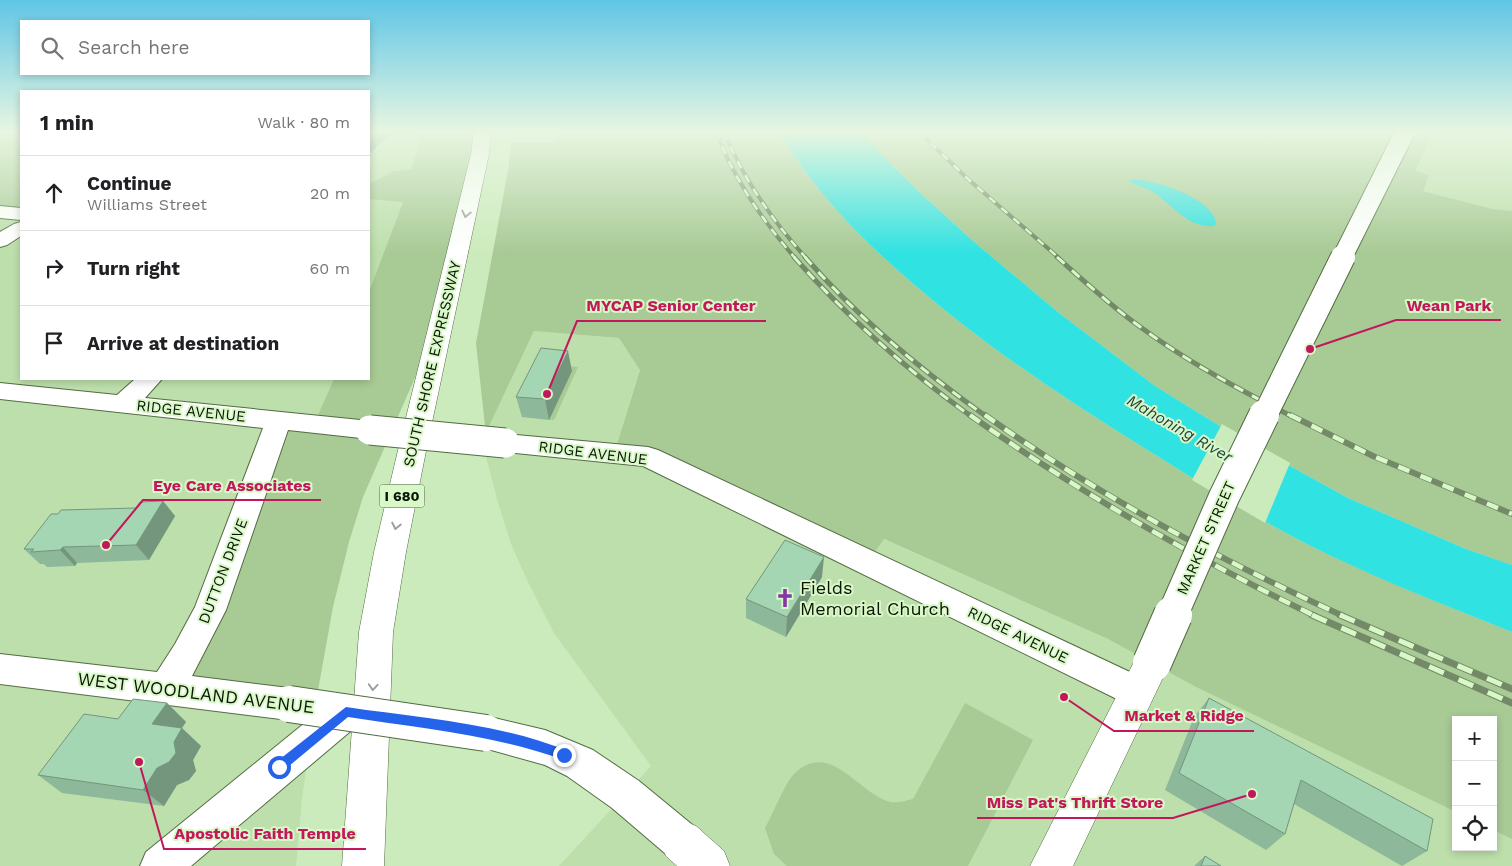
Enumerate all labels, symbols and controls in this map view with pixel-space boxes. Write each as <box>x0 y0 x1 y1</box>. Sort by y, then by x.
search box <box>20 20 370 75</box>
icon: search <box>38 34 66 62</box>
text: Search here <box>78 36 189 59</box>
text: 1 min <box>40 110 94 135</box>
text: Walk · 80 m <box>258 113 350 132</box>
text: Continue <box>87 172 171 195</box>
icon: ahead <box>40 179 68 207</box>
text: 20 m <box>310 184 350 203</box>
text: Williams Street <box>87 195 207 214</box>
one-way arrow <box>461 209 472 218</box>
icon: right <box>40 254 68 282</box>
text: Turn right <box>87 257 180 280</box>
text: 60 m <box>310 259 350 278</box>
street label: SOUTH SHORE EXPRESSWAY <box>400 259 465 469</box>
callout: Wean Park <box>1396 289 1501 320</box>
callout: MYCAP Senior Center <box>577 290 766 321</box>
text: MYCAP Senior Center <box>586 296 756 315</box>
text: Wean Park <box>1407 296 1491 315</box>
icon: arrive <box>40 329 68 357</box>
text: Arrive at destination <box>87 332 279 355</box>
water label: Mahoning River <box>1124 391 1236 467</box>
street label: RIDGE AVENUE <box>136 396 246 426</box>
street label: RIDGE AVENUE <box>537 437 649 469</box>
callout: Eye Care Associates <box>143 469 321 500</box>
text: Eye Care Associates <box>153 476 311 495</box>
street label: MARKET STREET <box>1173 478 1239 598</box>
road number: I 680 <box>380 484 424 508</box>
street label: DUTTON DRIVE <box>195 516 251 626</box>
one-way arrow <box>391 521 402 530</box>
place label: Fields Memorial Church <box>800 577 950 619</box>
church icon: Fields Memorial Church <box>774 587 796 609</box>
street label: RIDGE AVENUE <box>965 603 1071 667</box>
street label: WEST WOODLAND AVENUE <box>76 668 316 717</box>
one-way arrow <box>367 683 378 691</box>
callout: Market & Ridge <box>1114 700 1254 731</box>
text: Market & Ridge <box>1124 706 1244 725</box>
map controls <box>1452 716 1497 851</box>
button: + <box>1452 716 1497 761</box>
route end <box>553 744 576 767</box>
route start <box>268 756 291 779</box>
button: − <box>1452 761 1497 806</box>
callout: Miss Pat's Thrift Store <box>977 787 1173 818</box>
text: Miss Pat's Thrift Store <box>987 793 1163 812</box>
button: locate <box>1452 806 1497 851</box>
callout: Apostolic Faith Temple <box>164 818 366 849</box>
text: Apostolic Faith Temple <box>174 824 356 843</box>

